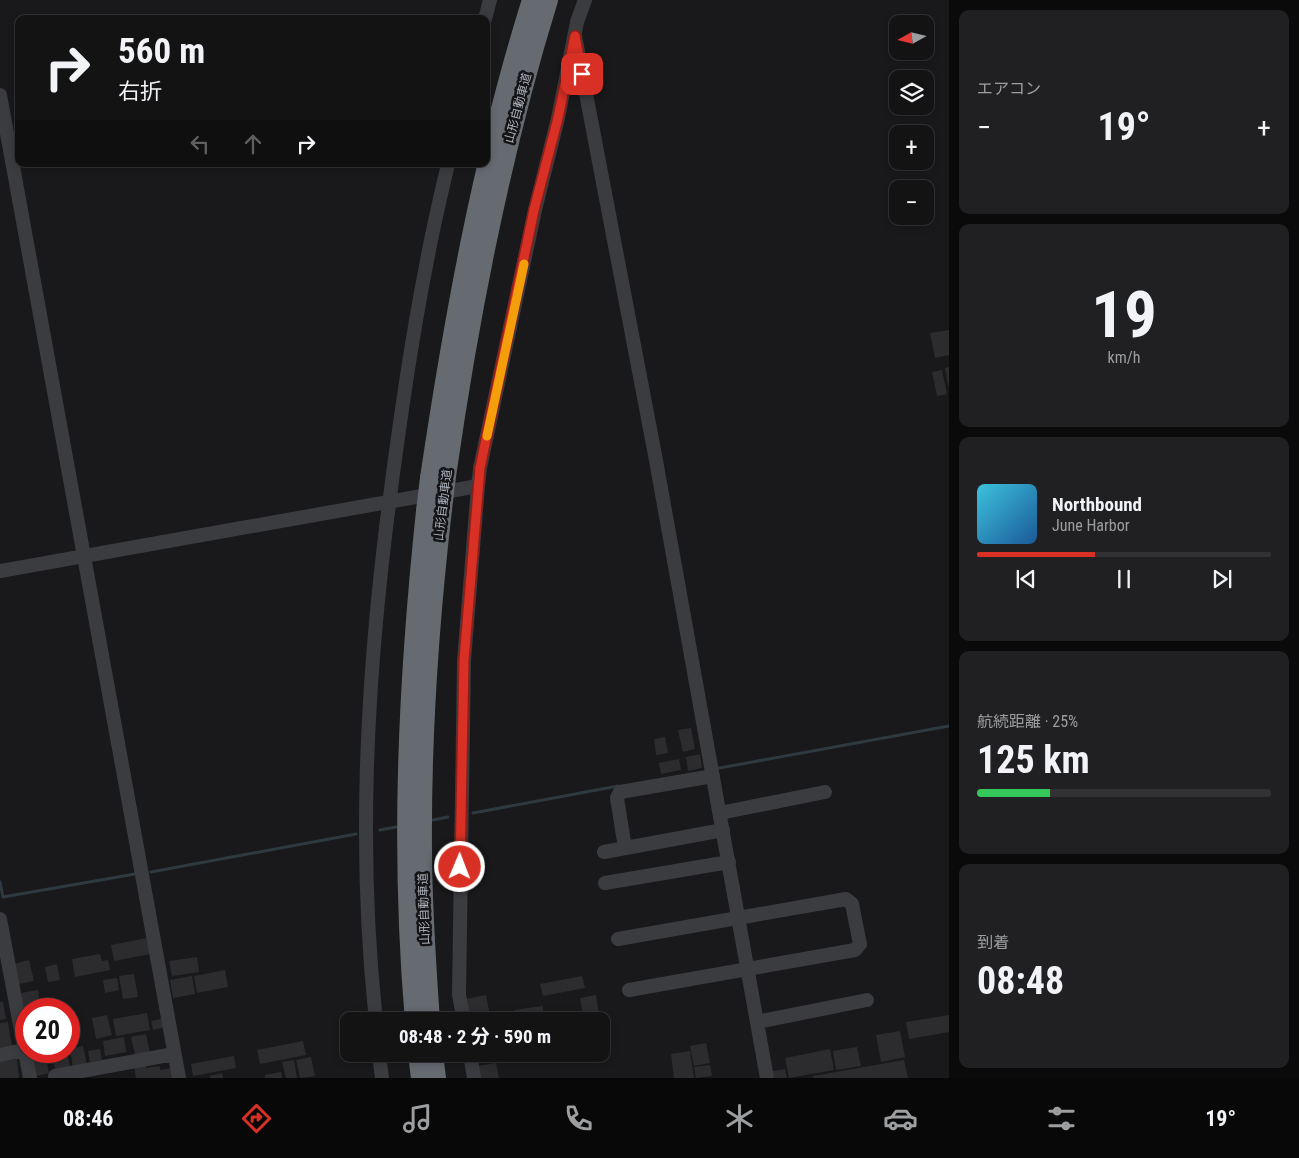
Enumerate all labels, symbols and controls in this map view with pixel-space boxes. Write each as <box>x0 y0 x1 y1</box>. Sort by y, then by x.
north arrow <box>889 15 934 60</box>
map controls <box>889 15 934 225</box>
text: 560 m <box>118 31 205 72</box>
icon: right <box>35 35 100 100</box>
pin <box>561 53 603 95</box>
icon: arrive <box>568 60 596 88</box>
button: layers <box>889 70 934 115</box>
street label: 山形自動車道 <box>502 71 534 145</box>
text: 右折 <box>118 79 162 104</box>
text: エアコン <box>977 79 1041 98</box>
text: 19° <box>1097 105 1151 149</box>
text: − <box>977 111 991 144</box>
text: + <box>1257 111 1271 144</box>
button: + <box>889 125 934 170</box>
icon: left <box>186 130 214 158</box>
icon: ahead <box>239 130 267 158</box>
icon: right <box>292 130 320 158</box>
button: − <box>889 180 934 225</box>
text: 19 <box>1091 277 1157 353</box>
text: km/h <box>1108 348 1140 367</box>
street label: 山形自動車道 <box>432 468 454 542</box>
text: Northbound <box>1052 493 1142 516</box>
text: June Harbor <box>1052 516 1130 535</box>
icon: previous <box>1012 565 1040 593</box>
icon: pause <box>1110 565 1138 593</box>
icon: next <box>1208 565 1236 593</box>
text: 航続距離 · 25% <box>977 712 1078 731</box>
text: 125 km <box>977 738 1090 782</box>
position arrow <box>433 840 485 892</box>
street label: 山形自動車道 <box>416 873 432 945</box>
text: 到着 <box>977 933 1009 952</box>
text: 08:48 <box>977 959 1064 1003</box>
speed limit sign: 20 <box>15 998 80 1063</box>
text: 08:48 · 2 分 · 590 m <box>399 1025 551 1048</box>
icon: directions <box>239 1101 274 1136</box>
icon: music <box>400 1101 435 1136</box>
icon: phone <box>561 1101 596 1136</box>
icon: climate <box>722 1101 757 1136</box>
icon: car <box>883 1101 918 1136</box>
icon: filters <box>1044 1101 1079 1136</box>
text: 08:46 <box>63 1106 113 1131</box>
text: 19° <box>1205 1106 1236 1131</box>

